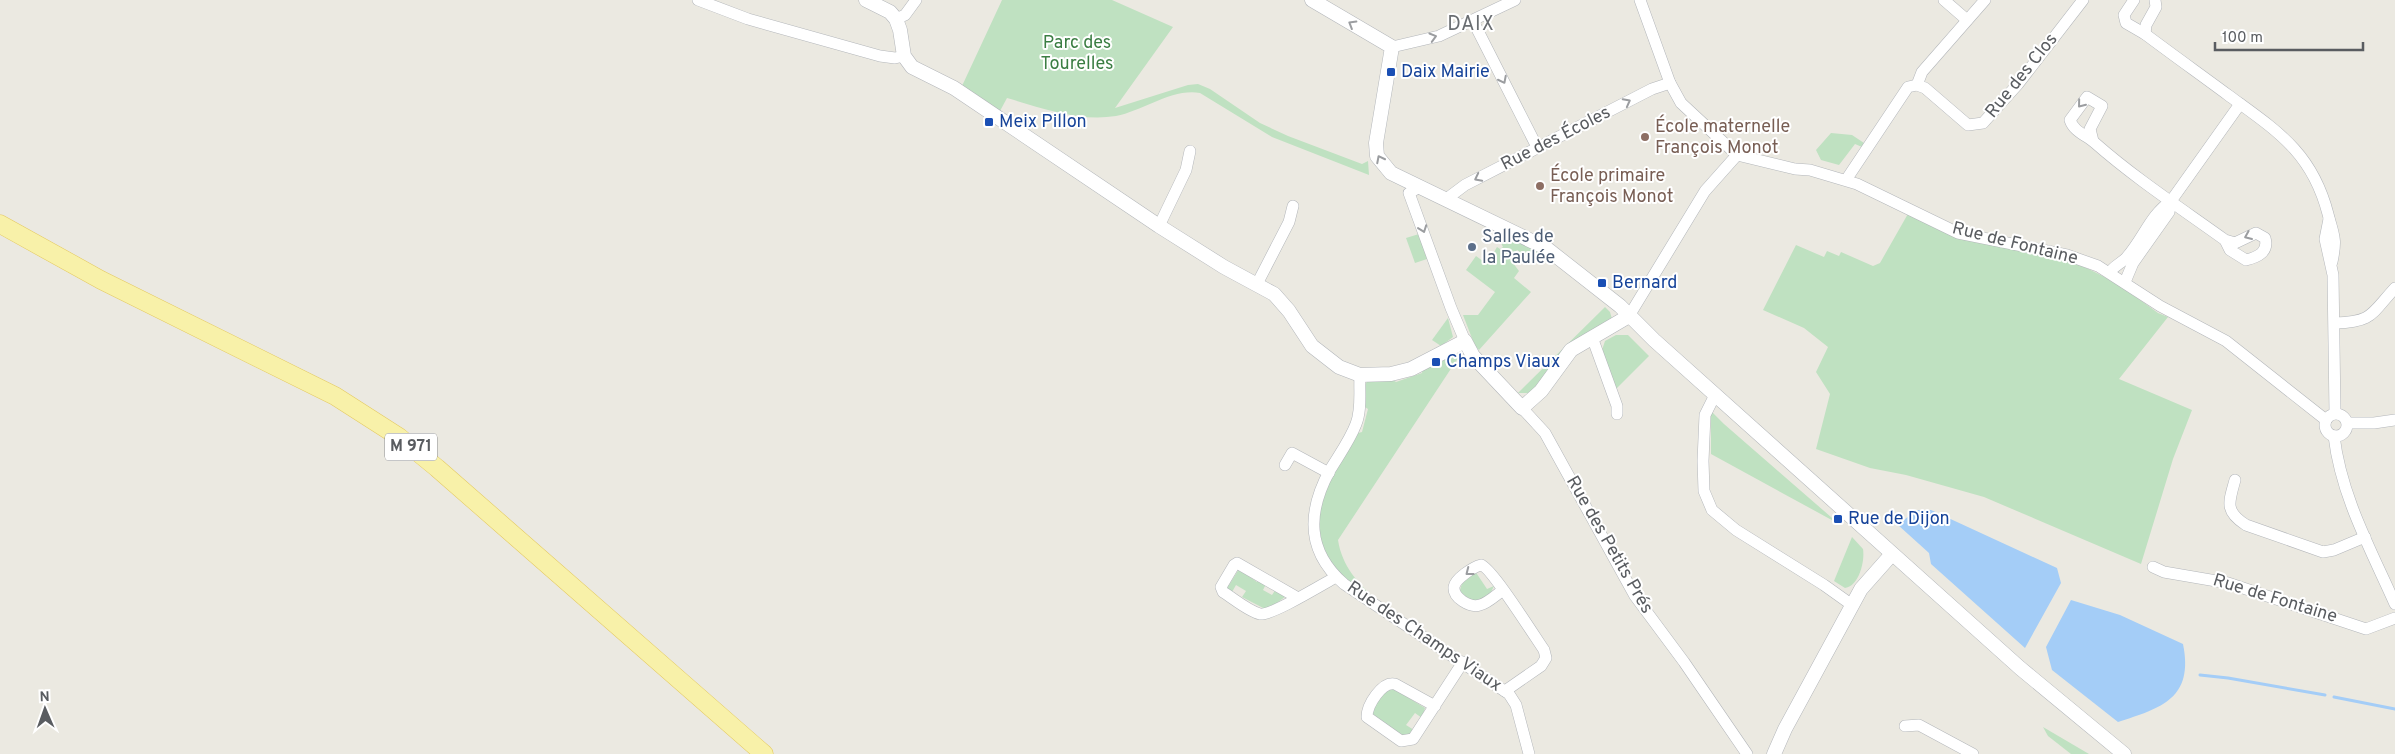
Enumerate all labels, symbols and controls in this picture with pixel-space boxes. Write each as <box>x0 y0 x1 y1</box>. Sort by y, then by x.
district label: DAIX <box>1447 12 1495 38</box>
one-way arrow <box>1348 20 1357 30</box>
scale bar <box>2215 20 2362 52</box>
street label: Rue des Clos <box>1981 29 2063 123</box>
text: 100 m <box>2222 29 2263 48</box>
park label: Parc des Tourelles <box>1041 32 1113 76</box>
one-way arrow <box>1429 32 1437 42</box>
place label: Daix Mairie <box>1401 61 1490 84</box>
marker: Daix Mairie <box>1385 66 1397 78</box>
one-way arrow <box>1497 75 1507 84</box>
one-way arrow <box>2078 98 2086 107</box>
one-way arrow <box>1622 99 1631 109</box>
street label: Rue des Écoles <box>1496 100 1615 176</box>
place label: Meix Pillon <box>999 111 1087 134</box>
place label: École maternelle François Monot <box>1655 114 1790 160</box>
marker: Meix Pillon <box>983 116 995 128</box>
marker: École maternelle François Monot <box>1639 131 1651 143</box>
one-way arrow <box>1376 155 1386 164</box>
place label: École primaire François Monot <box>1550 163 1673 209</box>
one-way arrow <box>1474 172 1483 182</box>
marker: École primaire François Monot <box>1534 180 1546 192</box>
street label: Rue de Fontaine <box>1950 217 2080 271</box>
one-way arrow <box>1417 224 1427 233</box>
place label: Salles de la Paulée <box>1482 226 1555 270</box>
one-way arrow <box>2244 230 2253 241</box>
marker: Salles de la Paulée <box>1466 241 1478 253</box>
place label: Bernard <box>1612 272 1677 295</box>
marker: Bernard <box>1596 277 1608 289</box>
place label: Champs Viaux <box>1446 351 1560 374</box>
marker: Champs Viaux <box>1430 356 1442 368</box>
road number: M 971 <box>385 434 437 461</box>
street label: Rue des Petits Prés <box>1560 472 1658 618</box>
place label: Rue de Dijon <box>1848 508 1950 531</box>
marker: Rue de Dijon <box>1832 513 1844 525</box>
one-way arrow <box>1466 566 1475 574</box>
street label: Rue de Fontaine <box>2210 569 2340 629</box>
street label: Rue des Champs Viaux <box>1342 576 1506 698</box>
north arrow <box>20 684 70 734</box>
text: N <box>39 689 50 706</box>

